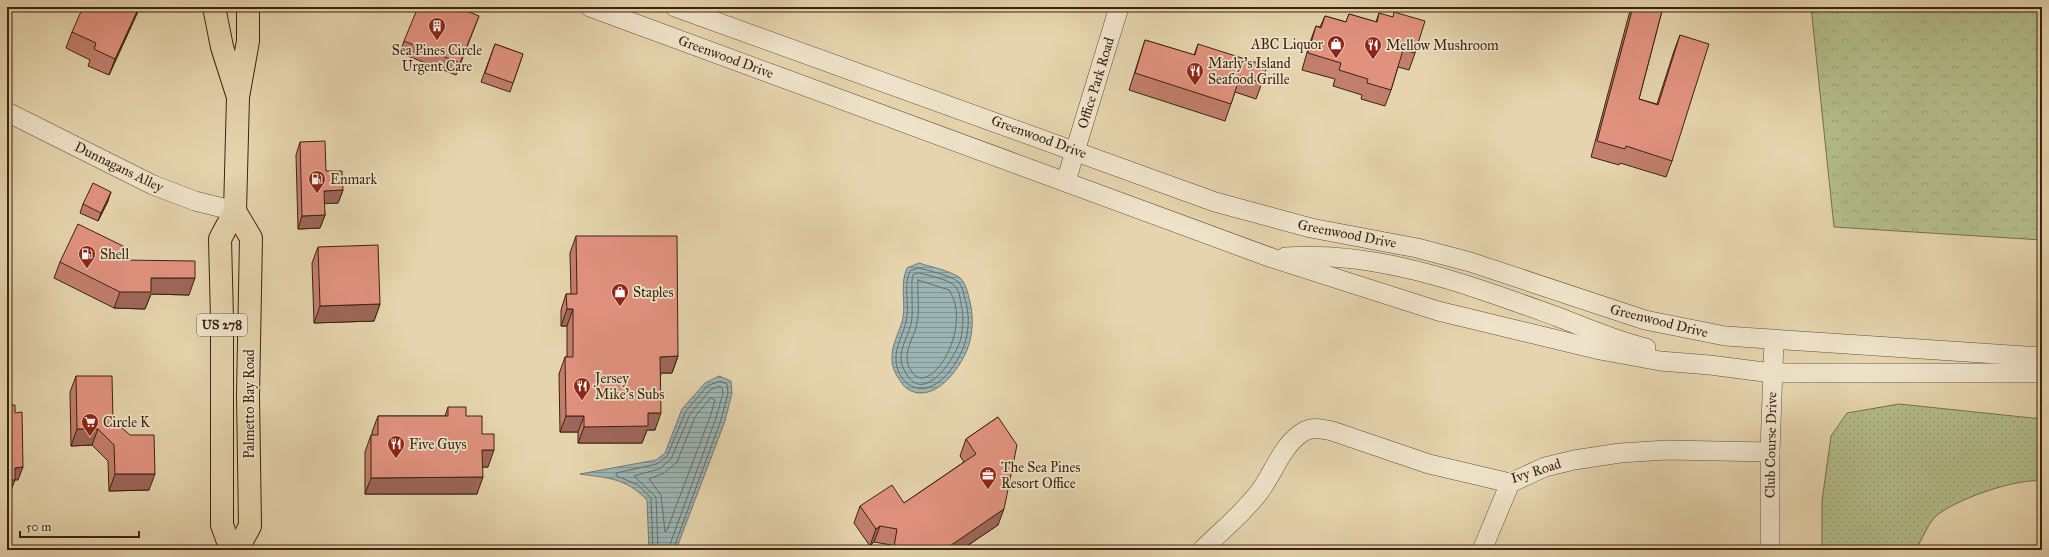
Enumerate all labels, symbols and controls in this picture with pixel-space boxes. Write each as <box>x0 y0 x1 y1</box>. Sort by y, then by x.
building icon: Sea Pines Circle Urgent Care <box>427 16 447 41</box>
street label: Greenwood Drive <box>676 32 776 82</box>
shop icon: ABC Liquor <box>1326 34 1346 59</box>
street label: Office Park Road <box>1074 35 1118 131</box>
restaurant icon: Mellow Mushroom <box>1363 35 1383 60</box>
place label: ABC Liquor <box>1250 36 1324 54</box>
place label: Mellow Mushroom <box>1386 37 1499 54</box>
place label: Sea Pines Circle Urgent Care <box>392 42 482 75</box>
place label: Marly's Island Seafood Grille <box>1208 55 1291 88</box>
restaurant icon: Marly's Island Seafood Grille <box>1185 61 1205 86</box>
street label: Greenwood Drive <box>989 112 1089 162</box>
street label: Dunnagans Alley <box>72 138 167 196</box>
fuel station icon: Enmark <box>307 169 327 194</box>
place label: Enmark <box>330 171 377 188</box>
street label: Greenwood Drive <box>1296 216 1398 252</box>
fuel station icon: Shell <box>77 244 97 269</box>
place label: Shell <box>100 246 129 263</box>
shop icon: Staples <box>610 282 630 307</box>
place label: Staples <box>633 284 674 301</box>
street label: Greenwood Drive <box>1608 301 1710 341</box>
road number: US 278 <box>197 314 247 336</box>
street label: Palmetto Bay Road <box>241 349 258 459</box>
place label: Jersey Mike's Subs <box>593 370 664 403</box>
restaurant icon: Jersey Mike's Subs <box>572 376 592 401</box>
street label: Club Course Drive <box>1762 392 1780 498</box>
supermarket icon: Circle K <box>80 412 100 437</box>
place label: Circle K <box>103 414 151 431</box>
restaurant icon: Five Guys <box>386 434 406 459</box>
place label: Five Guys <box>409 436 467 453</box>
street label: Ivy Road <box>1509 455 1563 487</box>
place label: The Sea Pines Resort Office <box>1001 459 1080 492</box>
office icon: The Sea Pines Resort Office <box>978 465 998 490</box>
scale bar <box>20 513 139 539</box>
text: 50 m <box>26 520 51 534</box>

